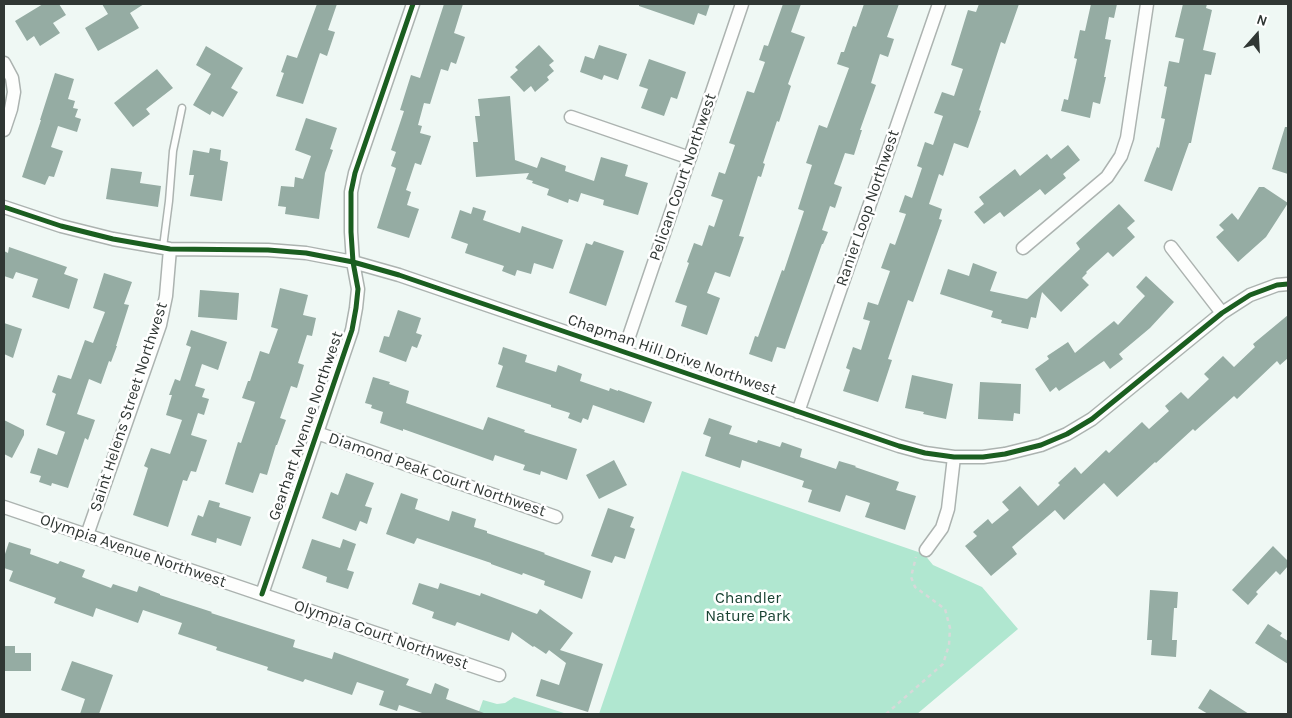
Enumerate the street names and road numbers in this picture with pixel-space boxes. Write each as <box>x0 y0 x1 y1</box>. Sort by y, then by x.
street label: Pelican Court Northwest <box>645 91 721 263</box>
street label: Ranier Loop Northwest <box>832 127 904 289</box>
street label: Saint Helens Street Northwest <box>86 300 172 514</box>
street label: Chapman Hill Drive Northwest <box>565 310 779 400</box>
street label: Gearhart Avenue Northwest <box>265 329 347 523</box>
street label: Diamond Peak Court Northwest <box>326 429 548 521</box>
street label: Olympia Avenue Northwest <box>37 510 229 592</box>
street label: Olympia Court Northwest <box>291 596 471 674</box>

